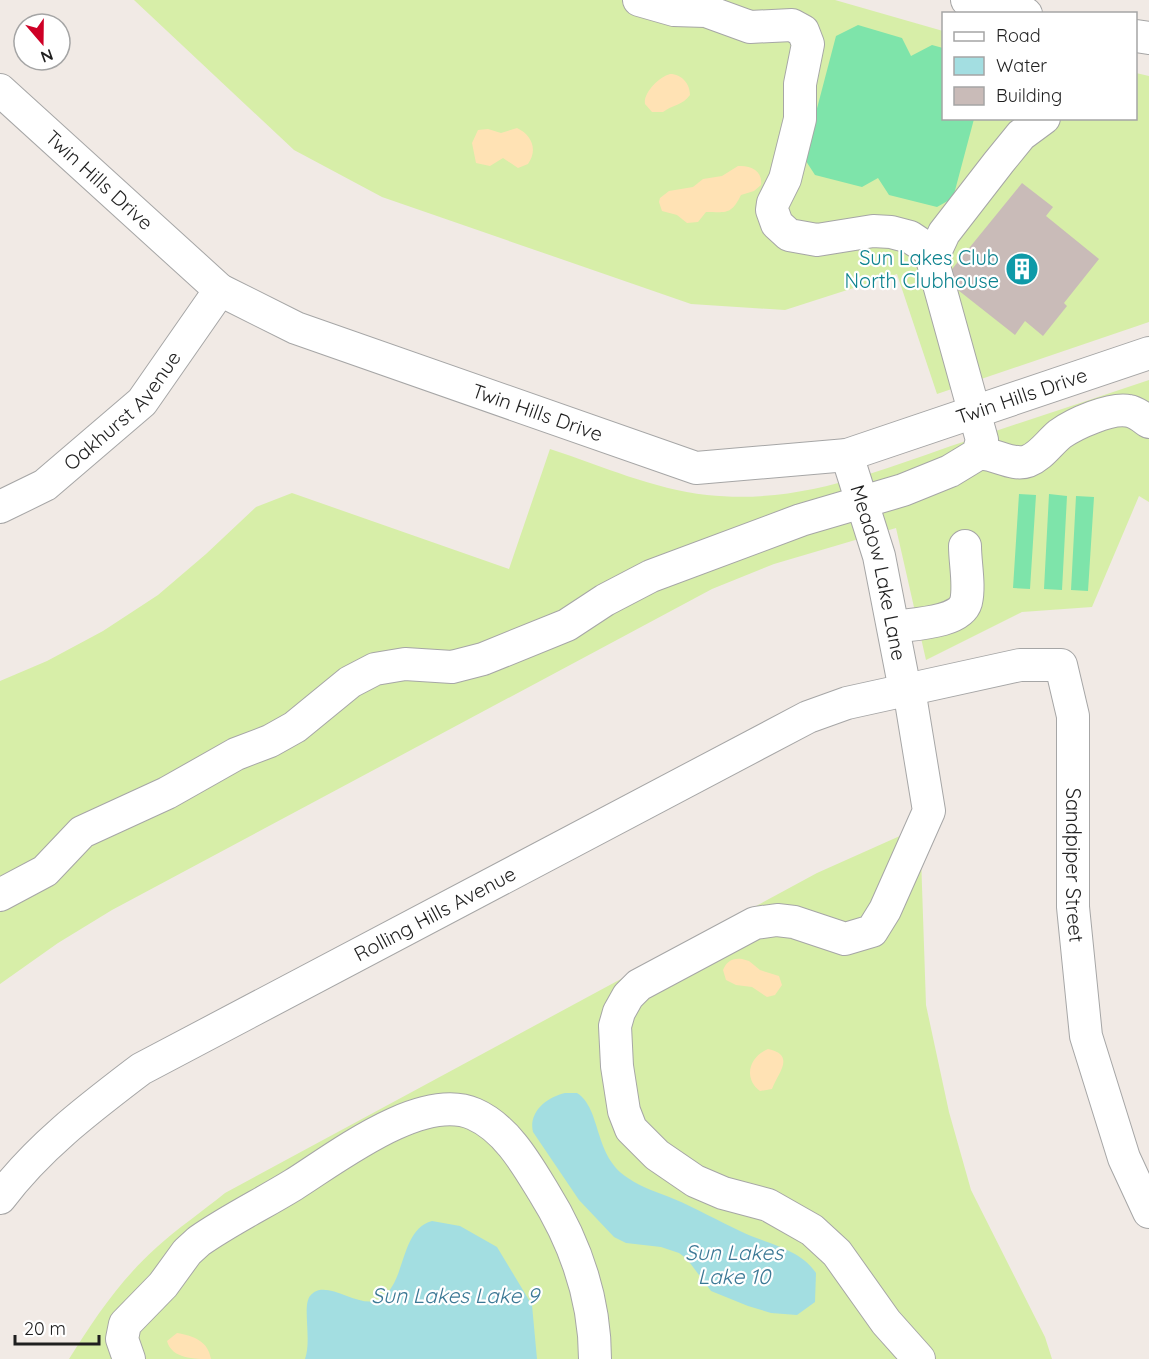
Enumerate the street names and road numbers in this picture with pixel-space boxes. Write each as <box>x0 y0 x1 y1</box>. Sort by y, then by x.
street label: Twin Hills Drive <box>40 124 159 235</box>
street label: Oakhurst Avenue <box>58 346 186 476</box>
street label: Twin Hills Drive <box>953 362 1090 429</box>
street label: Twin Hills Drive <box>469 378 606 446</box>
street label: Meadow Lake Lane <box>845 481 912 663</box>
street label: Sandpiper Street <box>1061 788 1090 944</box>
street label: Rolling Hills Avenue <box>349 861 520 966</box>

